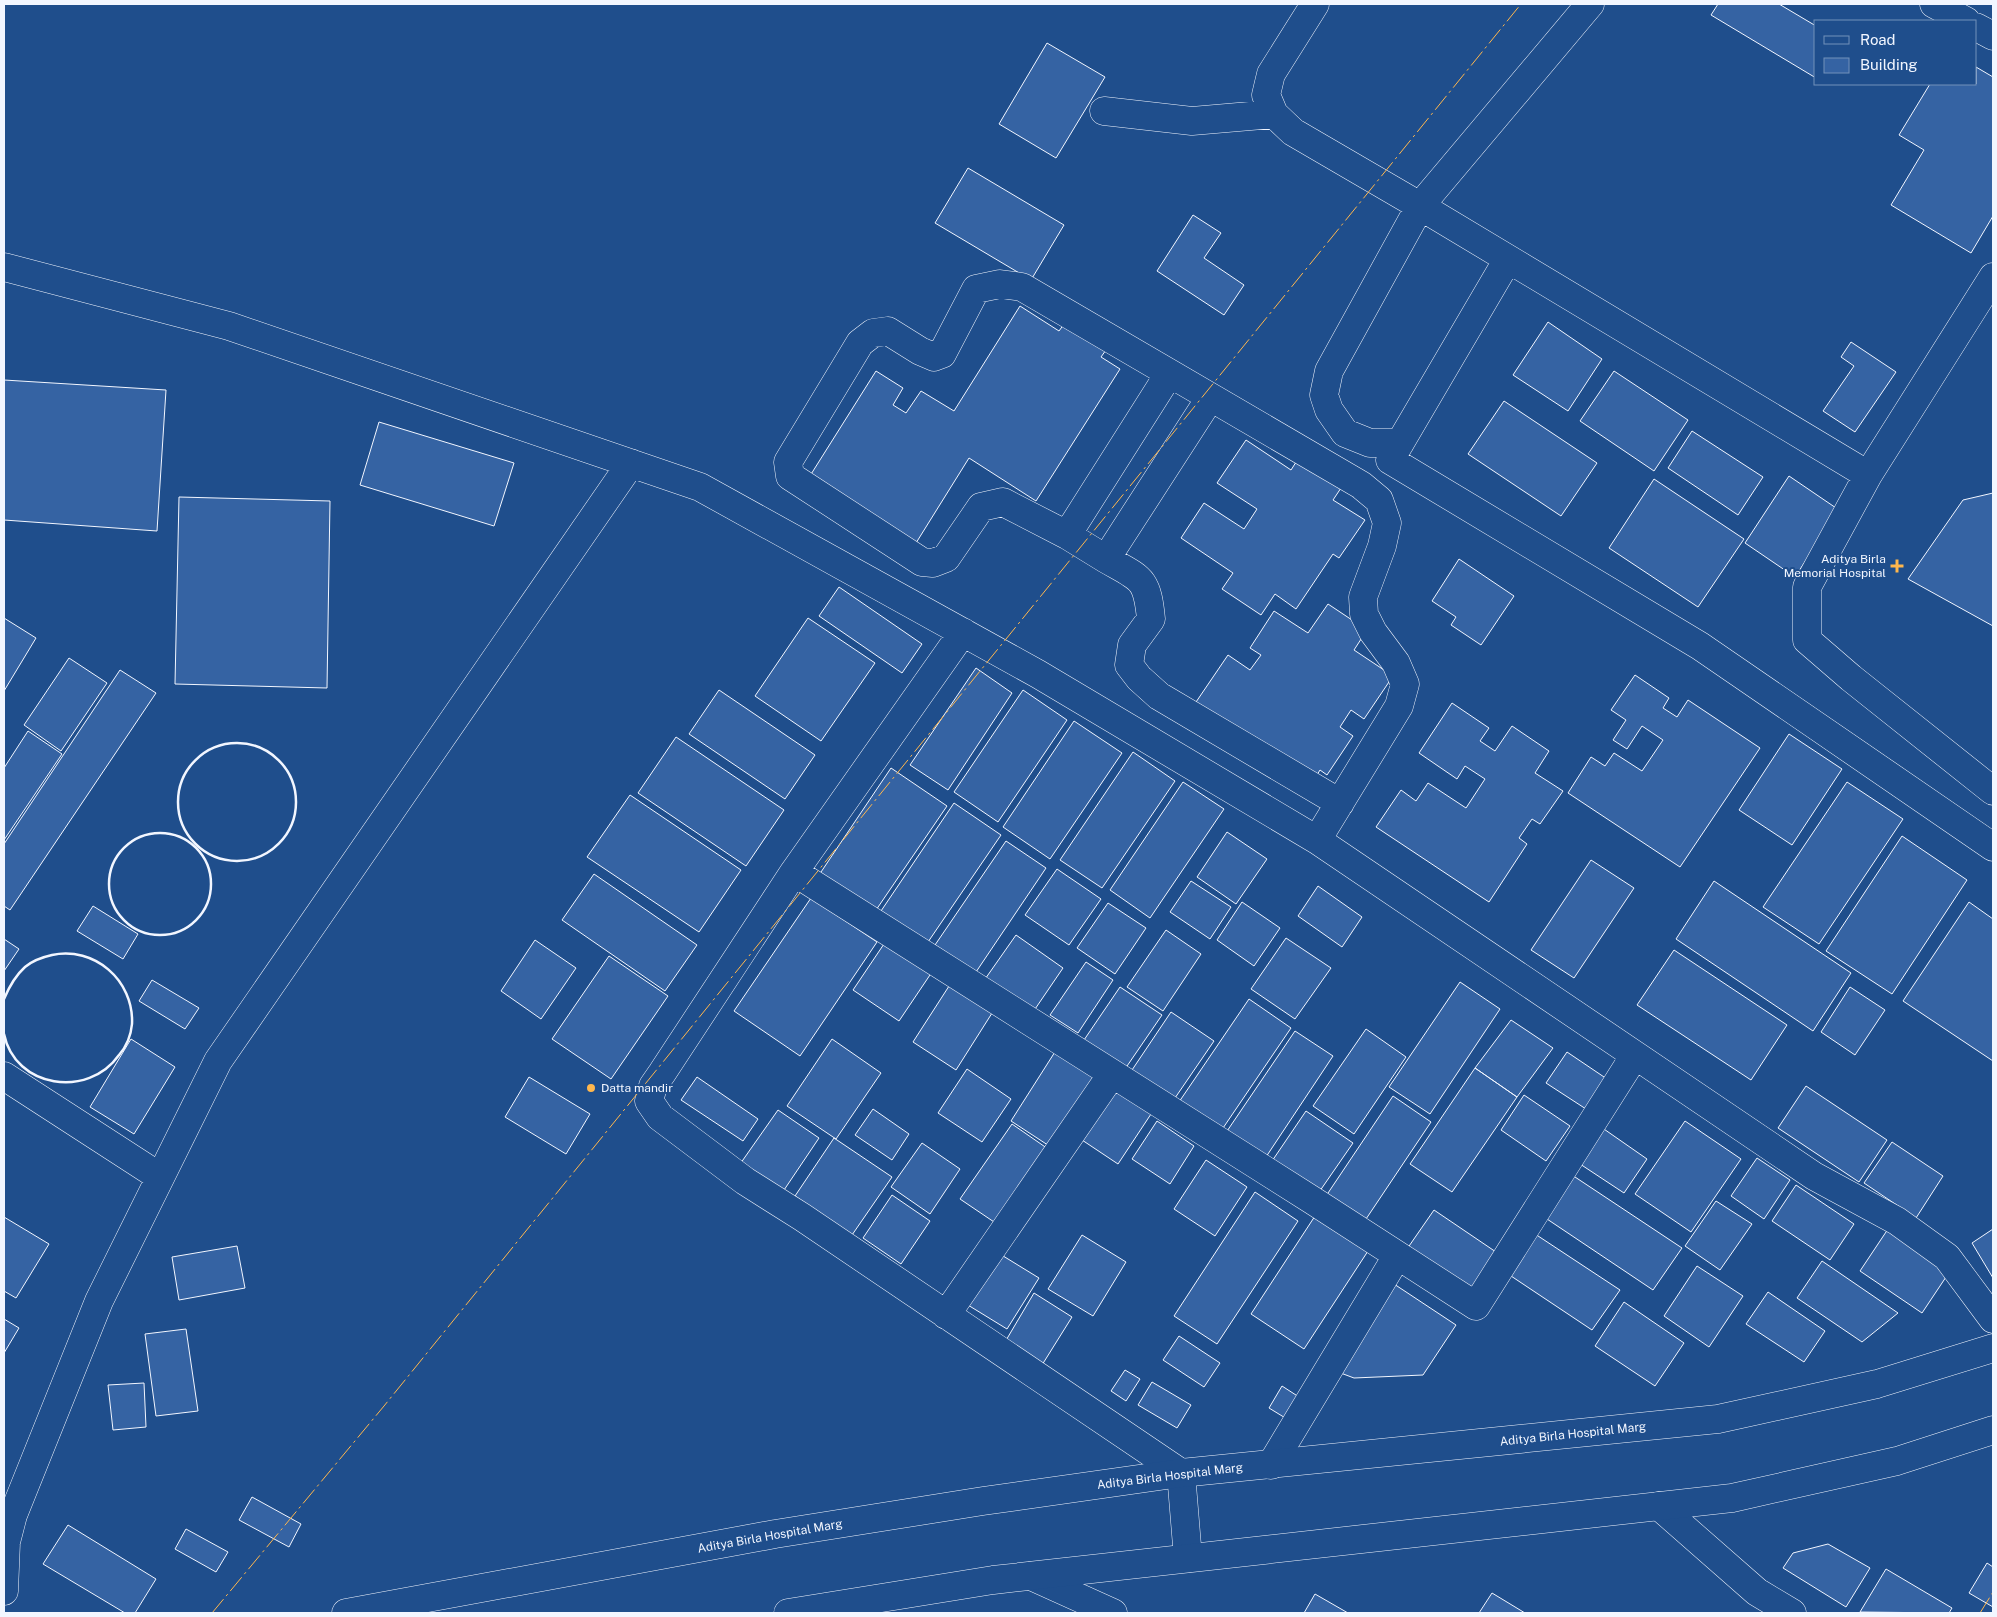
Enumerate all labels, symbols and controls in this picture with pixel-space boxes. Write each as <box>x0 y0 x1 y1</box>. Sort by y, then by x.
legend <box>1814 20 1977 85</box>
text: Road <box>1860 31 1896 48</box>
text: Building <box>1860 56 1918 73</box>
place label: Aditya Birla Memorial Hospital <box>1784 552 1886 580</box>
marker: Aditya Birla Memorial Hospital <box>1890 559 1904 573</box>
place label: Datta mandir <box>601 1081 673 1095</box>
marker: Datta mandir <box>585 1082 597 1094</box>
street label: Aditya Birla Hospital Marg <box>1499 1419 1647 1449</box>
street label: Aditya Birla Hospital Marg <box>1096 1460 1244 1492</box>
street label: Aditya Birla Hospital Marg <box>696 1516 844 1556</box>

